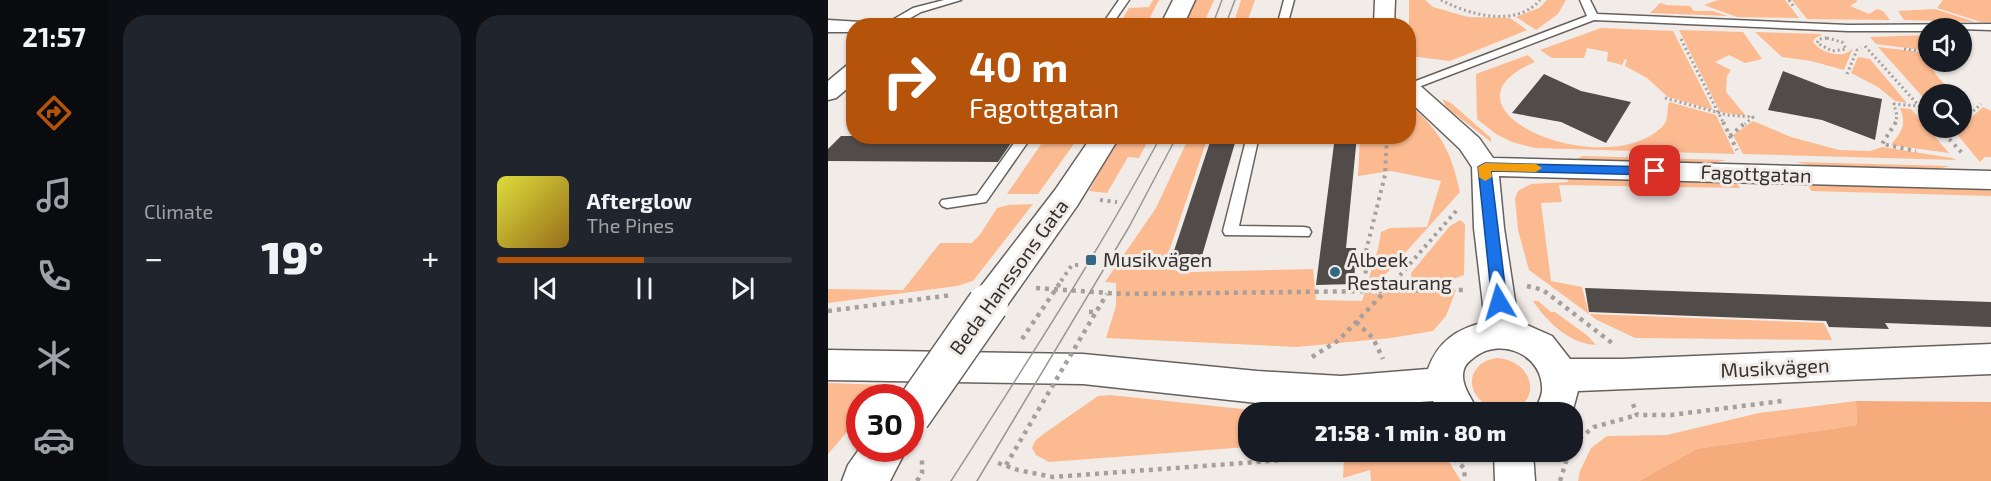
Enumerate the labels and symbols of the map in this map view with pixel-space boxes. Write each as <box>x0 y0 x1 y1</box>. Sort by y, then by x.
pin <box>1629 145 1680 196</box>
street label: Fagottgatan <box>1700 159 1812 187</box>
street label: Beda Hanssons Gata <box>944 194 1073 359</box>
place label: Musikvägen <box>1103 247 1212 271</box>
place label: Albeek Restaurang <box>1347 247 1452 294</box>
marker: Musikvägen <box>1084 253 1098 267</box>
marker: Albeek Restaurang <box>1328 265 1342 279</box>
position arrow <box>1467 270 1531 334</box>
street label: Musikvägen <box>1720 352 1830 382</box>
speed limit sign: 30 <box>846 384 924 462</box>

